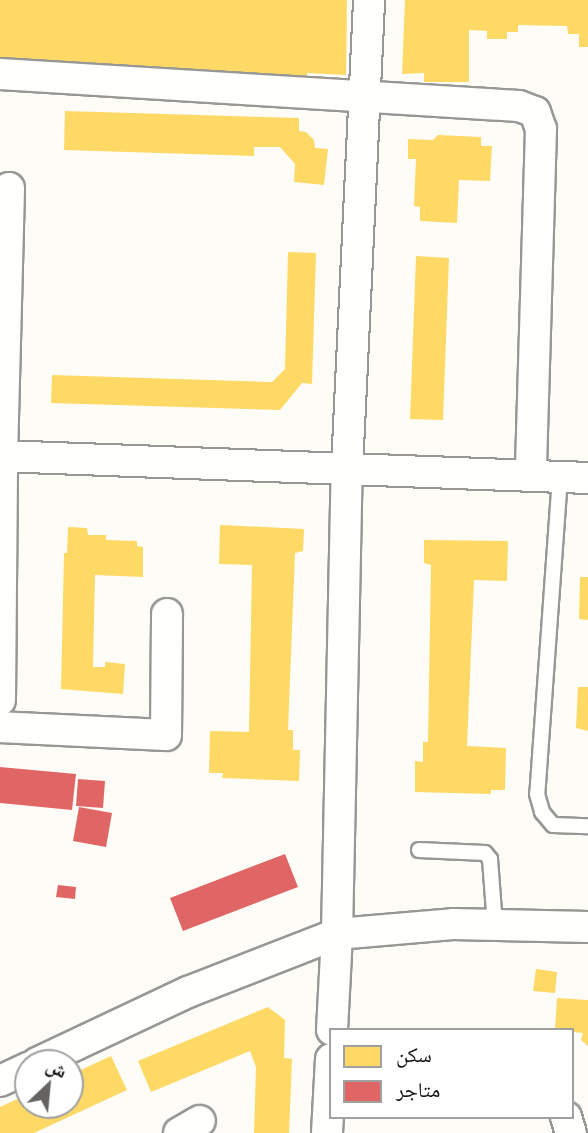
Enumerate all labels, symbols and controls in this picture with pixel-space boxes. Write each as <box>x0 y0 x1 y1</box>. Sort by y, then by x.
legend <box>329 1028 574 1119</box>
text: سكن <box>396 1039 432 1067</box>
north arrow <box>14 1049 84 1119</box>
text: ش <box>43 1051 72 1083</box>
text: متاجر <box>396 1074 440 1102</box>

